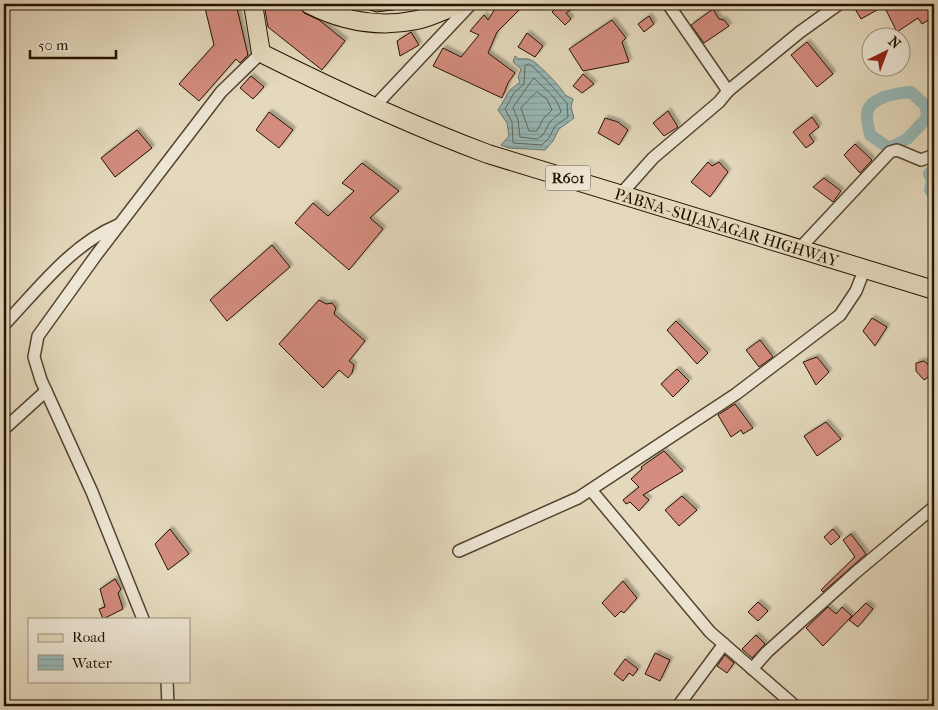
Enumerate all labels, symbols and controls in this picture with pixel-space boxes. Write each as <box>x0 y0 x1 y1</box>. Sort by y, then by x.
scale bar <box>30 28 116 60</box>
north arrow <box>860 28 910 78</box>
text: N <box>885 33 904 53</box>
text: 50 m <box>38 36 69 54</box>
road number: R601 <box>546 166 590 190</box>
street label: PABNA- SUJANAGAR HIGHWAY <box>612 184 842 271</box>
legend <box>28 618 190 682</box>
text: Road <box>72 628 106 646</box>
text: Water <box>71 654 112 672</box>

